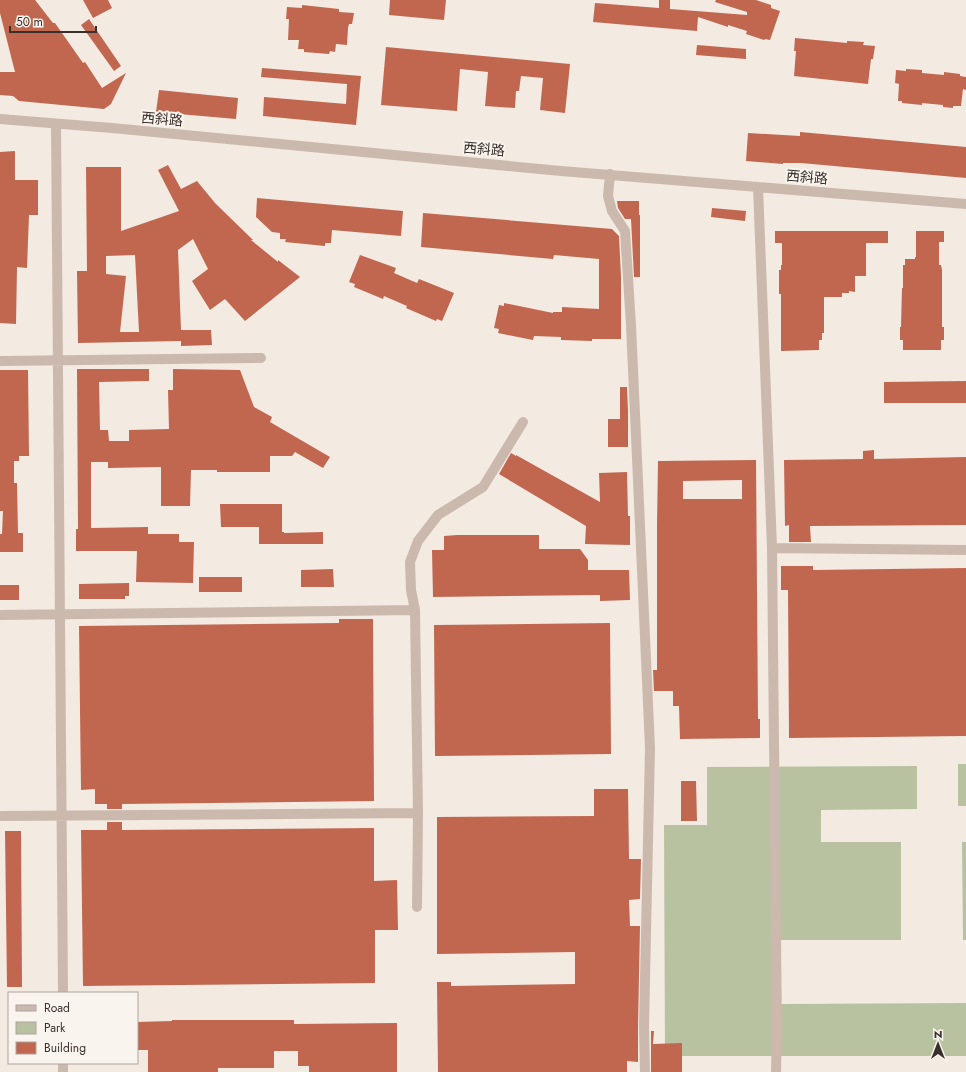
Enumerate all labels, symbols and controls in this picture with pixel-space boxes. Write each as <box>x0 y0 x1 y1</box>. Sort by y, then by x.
scale bar <box>10 8 96 34</box>
text: 50 m <box>16 13 43 31</box>
street label: 西斜路 <box>140 107 184 131</box>
street label: 西斜路 <box>462 137 506 161</box>
street label: 西斜路 <box>785 165 829 189</box>
legend <box>8 992 138 1064</box>
text: Road <box>44 999 70 1017</box>
text: Park <box>44 1019 66 1037</box>
north arrow <box>918 1024 958 1064</box>
text: N <box>934 1026 942 1042</box>
text: Building <box>44 1039 86 1057</box>

